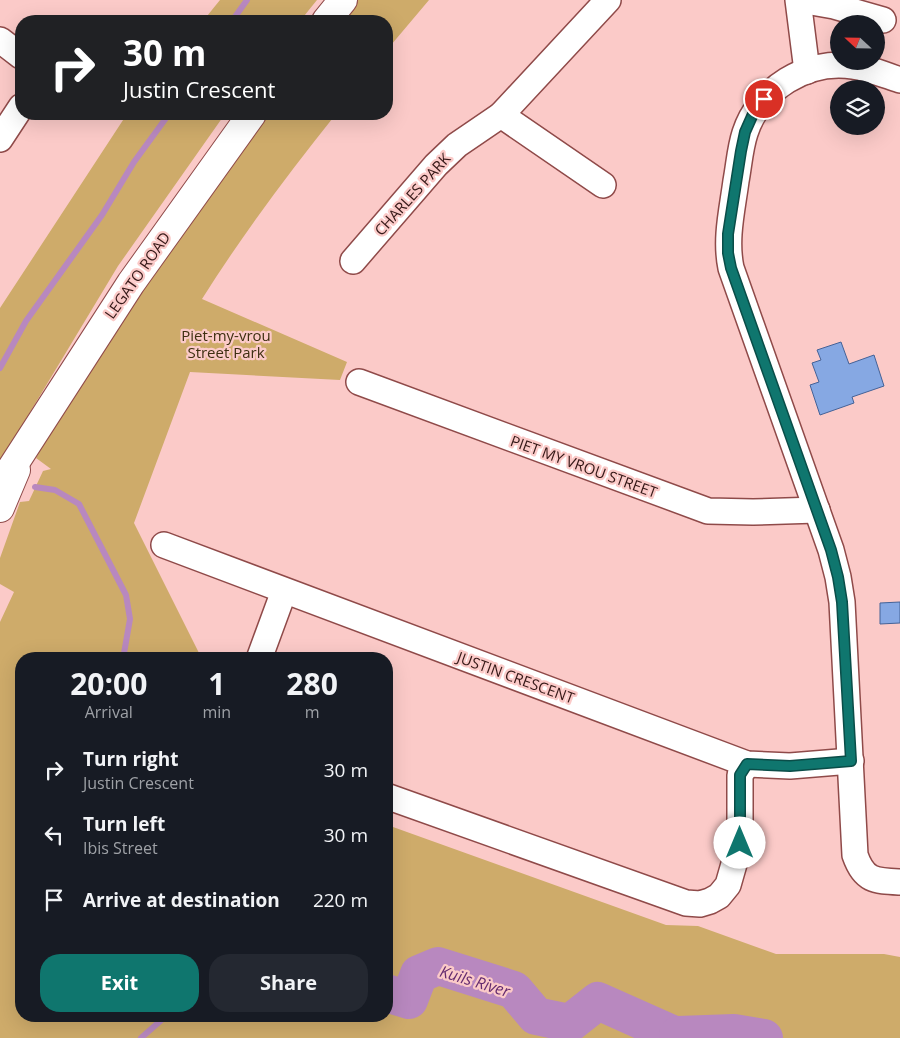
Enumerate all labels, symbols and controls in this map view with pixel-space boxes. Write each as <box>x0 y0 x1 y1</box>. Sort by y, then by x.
north arrow <box>830 15 885 70</box>
map controls <box>830 15 885 135</box>
text: 30 m <box>123 29 206 76</box>
icon: right <box>40 35 105 100</box>
text: Justin Crescent <box>123 74 275 104</box>
pin <box>743 78 785 120</box>
button: layers <box>830 80 885 135</box>
icon: arrive <box>750 85 778 113</box>
street label: CHARLES PARK <box>370 148 455 240</box>
street label: LEGATO ROAD <box>100 228 174 322</box>
park label: Piet-my-vrou Street Park <box>181 325 271 362</box>
street label: PIET MY VROU STREET <box>508 430 661 502</box>
street label: JUSTIN CRESCENT <box>453 646 578 708</box>
text: 20:00 <box>70 663 147 704</box>
text: 1 <box>208 663 225 704</box>
text: 280 <box>286 663 338 704</box>
text: Arrival <box>85 701 133 723</box>
text: min <box>203 701 231 723</box>
text: m <box>305 701 320 723</box>
text: Turn right <box>83 746 178 772</box>
icon: right <box>40 756 68 784</box>
text: 30 m <box>324 757 368 783</box>
text: Justin Crescent <box>83 772 194 794</box>
text: Turn left <box>83 811 165 837</box>
position arrow <box>713 816 765 868</box>
icon: left <box>40 821 68 849</box>
text: 30 m <box>324 822 368 848</box>
text: Ibis Street <box>83 837 158 859</box>
icon: arrive <box>40 886 68 914</box>
text: Arrive at destination <box>83 887 280 913</box>
text: 220 m <box>313 887 368 913</box>
button: Exit <box>40 954 199 1012</box>
button: Share <box>209 954 368 1012</box>
water label: Kuils River <box>437 960 513 1002</box>

